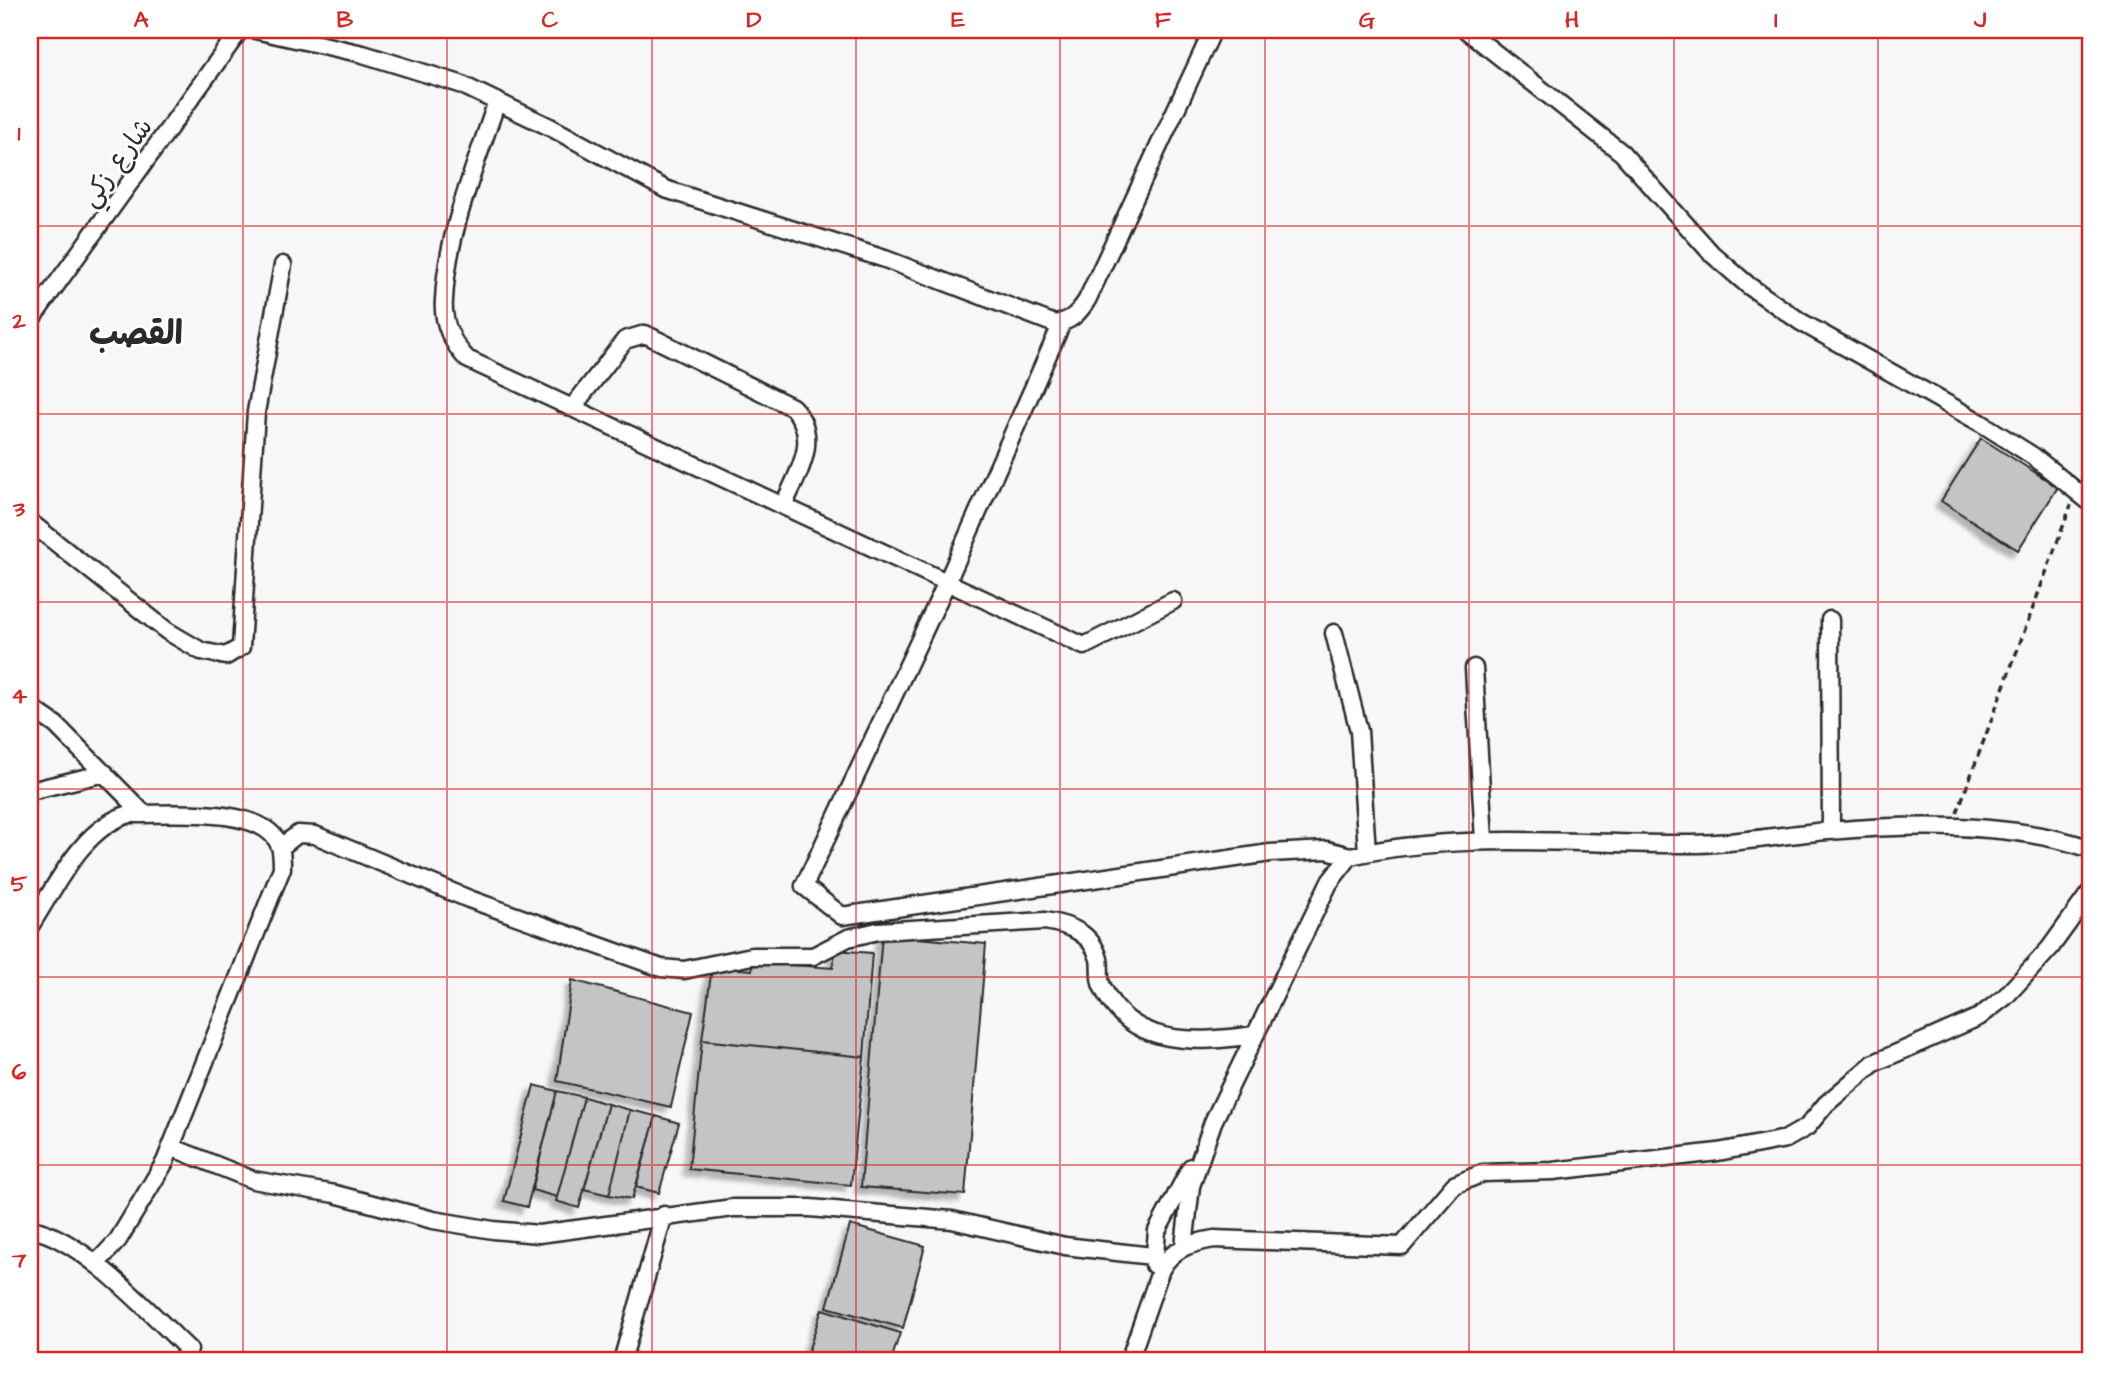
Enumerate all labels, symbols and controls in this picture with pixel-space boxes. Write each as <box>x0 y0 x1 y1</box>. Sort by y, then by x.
text: A <box>134 4 149 36</box>
text: B <box>337 4 354 36</box>
text: C <box>542 4 559 36</box>
text: D <box>747 4 762 36</box>
text: E <box>951 4 965 36</box>
text: F <box>1155 4 1172 36</box>
text: G <box>1359 4 1375 36</box>
text: H <box>1565 4 1579 36</box>
text: I <box>1774 4 1778 36</box>
text: J <box>1973 4 1987 36</box>
street label: شارع زكي <box>72 111 165 217</box>
text: 1 <box>18 117 21 149</box>
text: 2 <box>11 305 26 337</box>
district label: القصب <box>89 311 183 357</box>
text: 3 <box>12 493 25 525</box>
text: 4 <box>11 680 27 712</box>
text: 5 <box>11 868 28 900</box>
text: 6 <box>12 1056 27 1088</box>
text: 7 <box>11 1244 27 1276</box>

